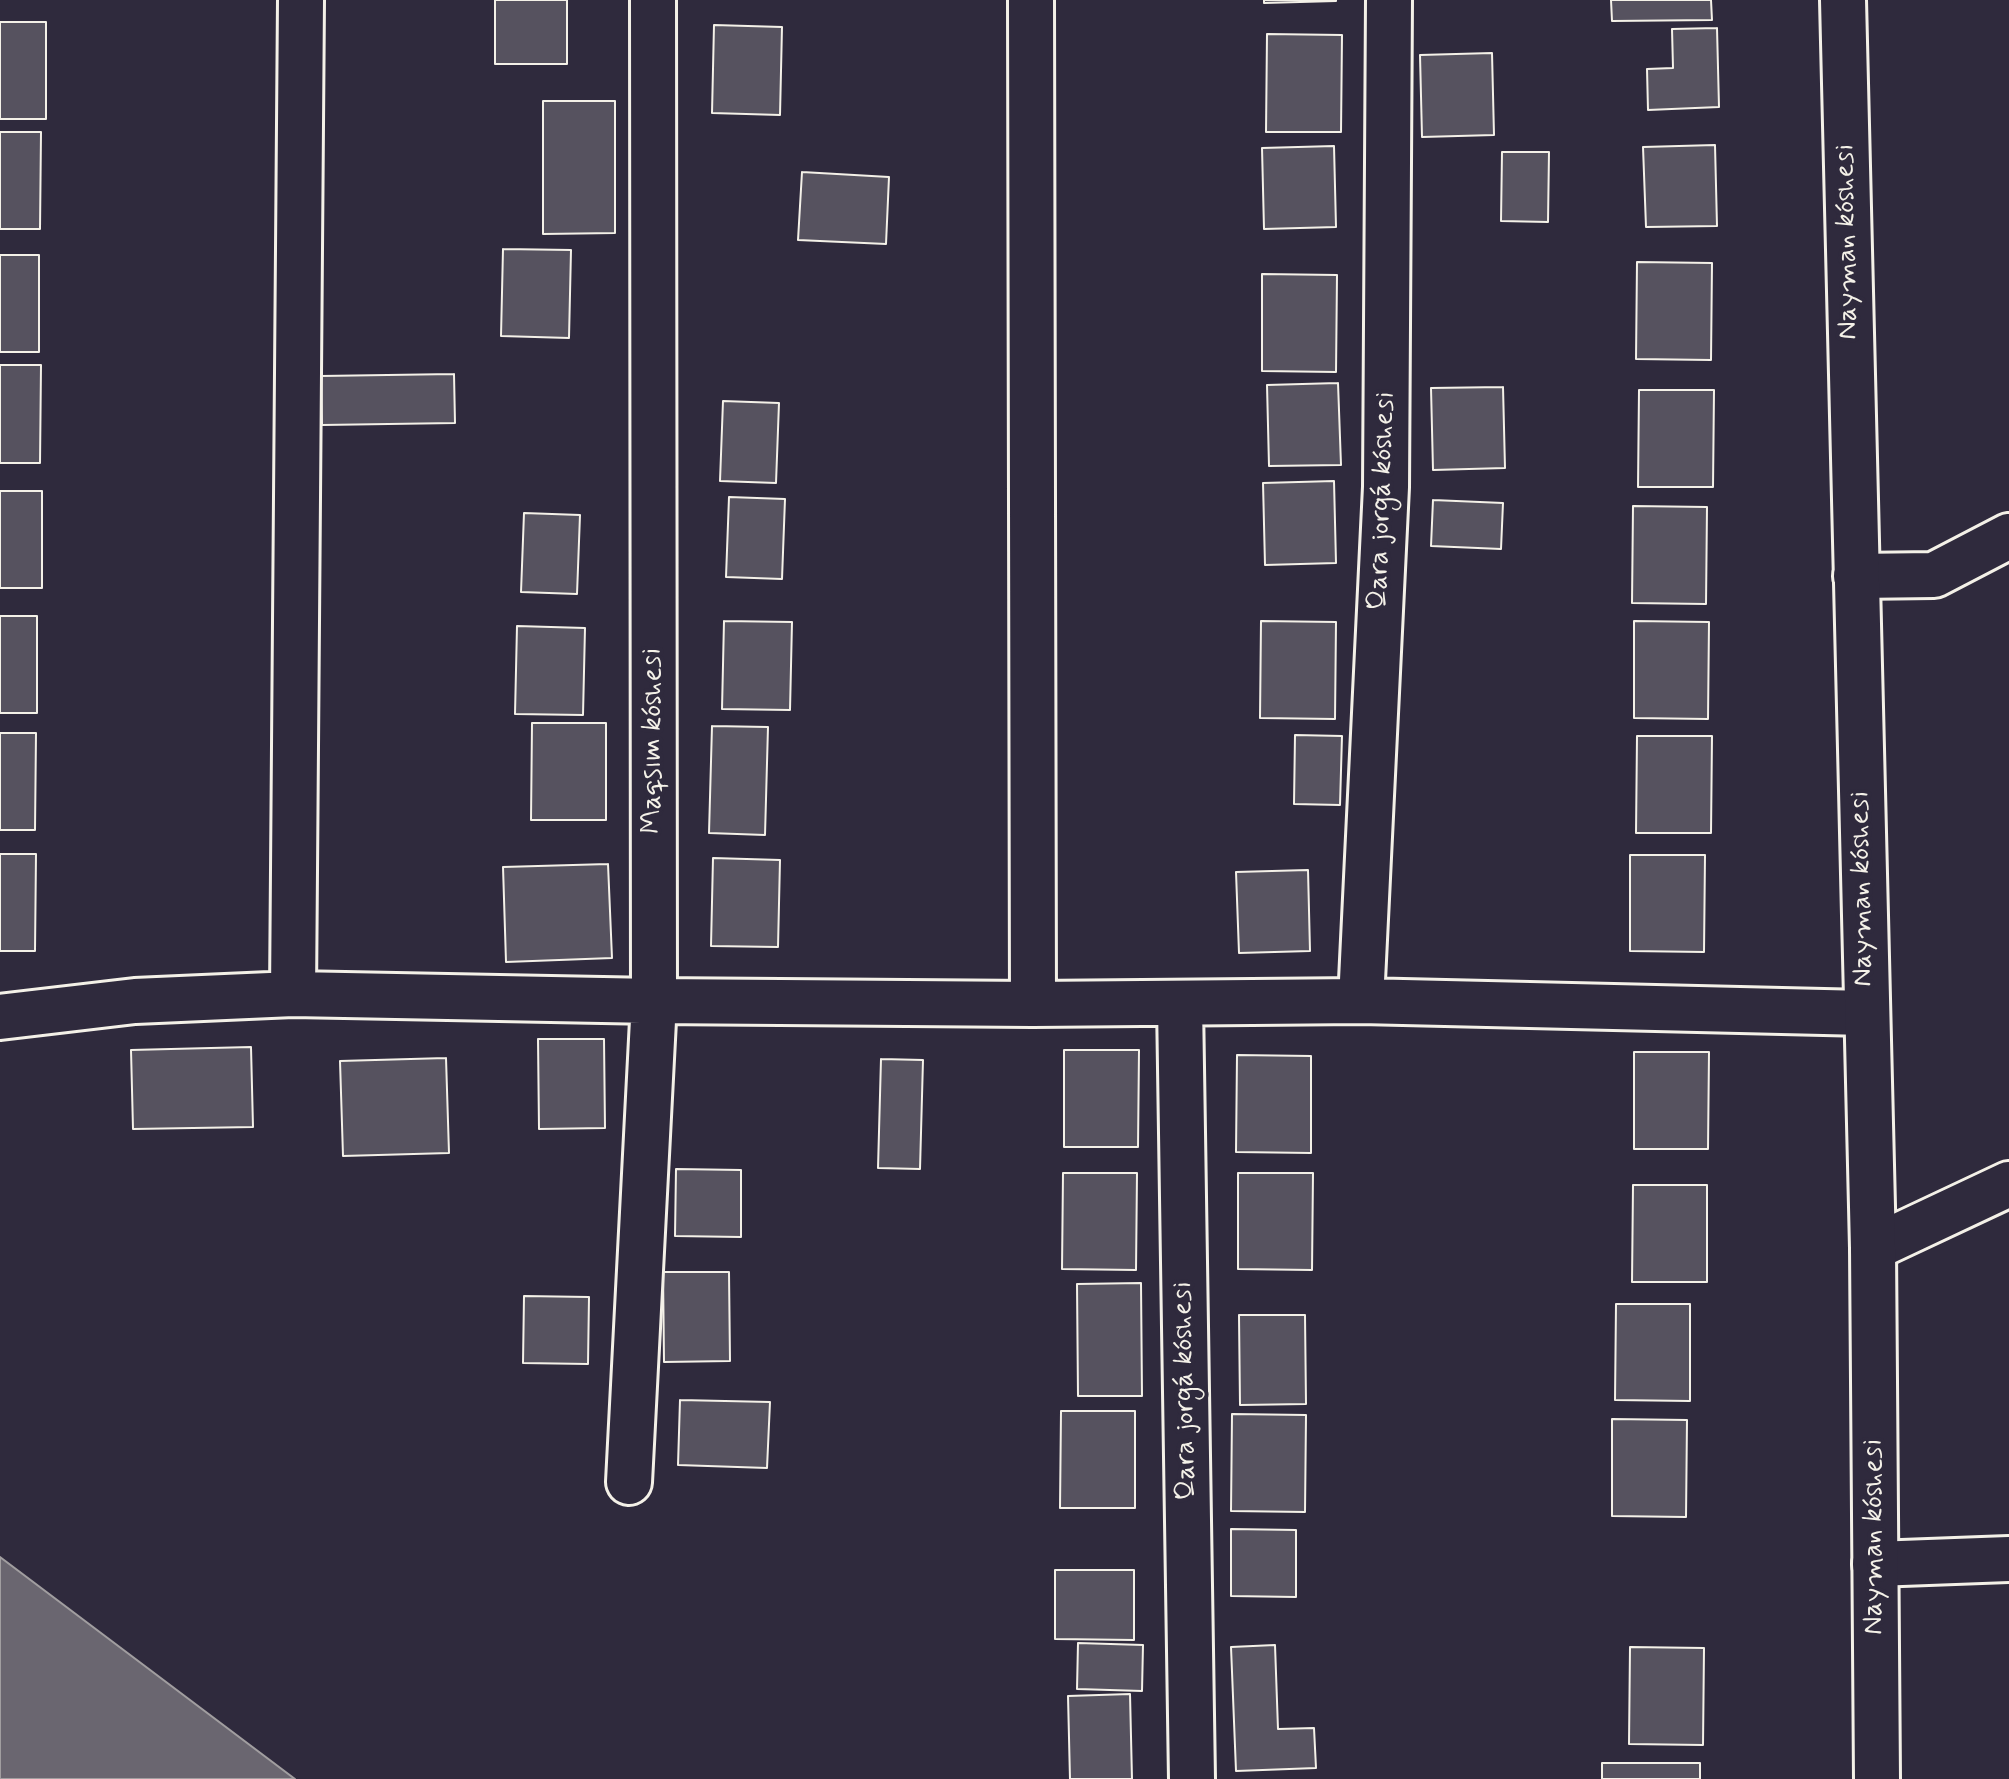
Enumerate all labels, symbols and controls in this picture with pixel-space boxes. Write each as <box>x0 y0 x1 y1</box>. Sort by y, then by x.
street label: Nayman kóshesi <box>1829 144 1867 340</box>
street label: Qara jorǵa kóshesi <box>1362 391 1404 611</box>
street label: Maqsım kóshesi <box>637 648 671 834</box>
street label: Nayman kóshesi <box>1844 791 1882 987</box>
street label: Qara jorǵa kóshesi <box>1167 1281 1205 1501</box>
street label: Nayman kóshesi <box>1858 1439 1892 1635</box>

